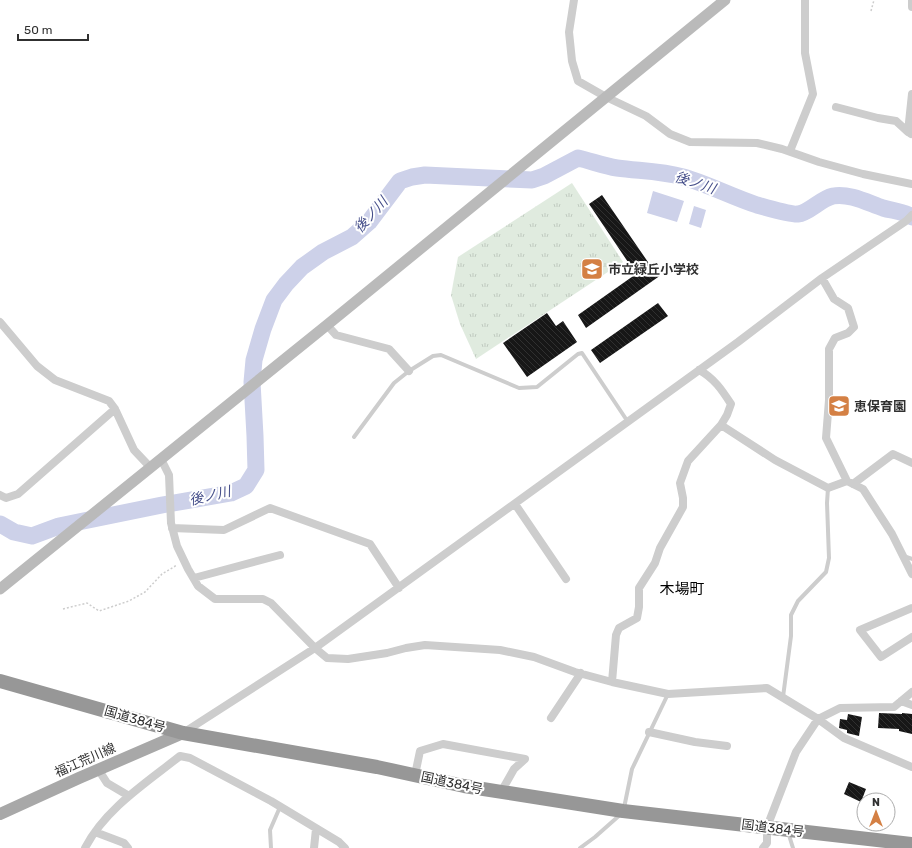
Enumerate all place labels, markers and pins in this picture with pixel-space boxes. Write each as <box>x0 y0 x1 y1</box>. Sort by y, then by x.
school or university icon: 市立緑丘小学校 <box>579 256 605 282</box>
place label: 市立緑丘小学校 <box>608 262 699 277</box>
school or university icon: 恵保育園 <box>826 393 852 419</box>
place label: 恵保育園 <box>854 399 906 414</box>

